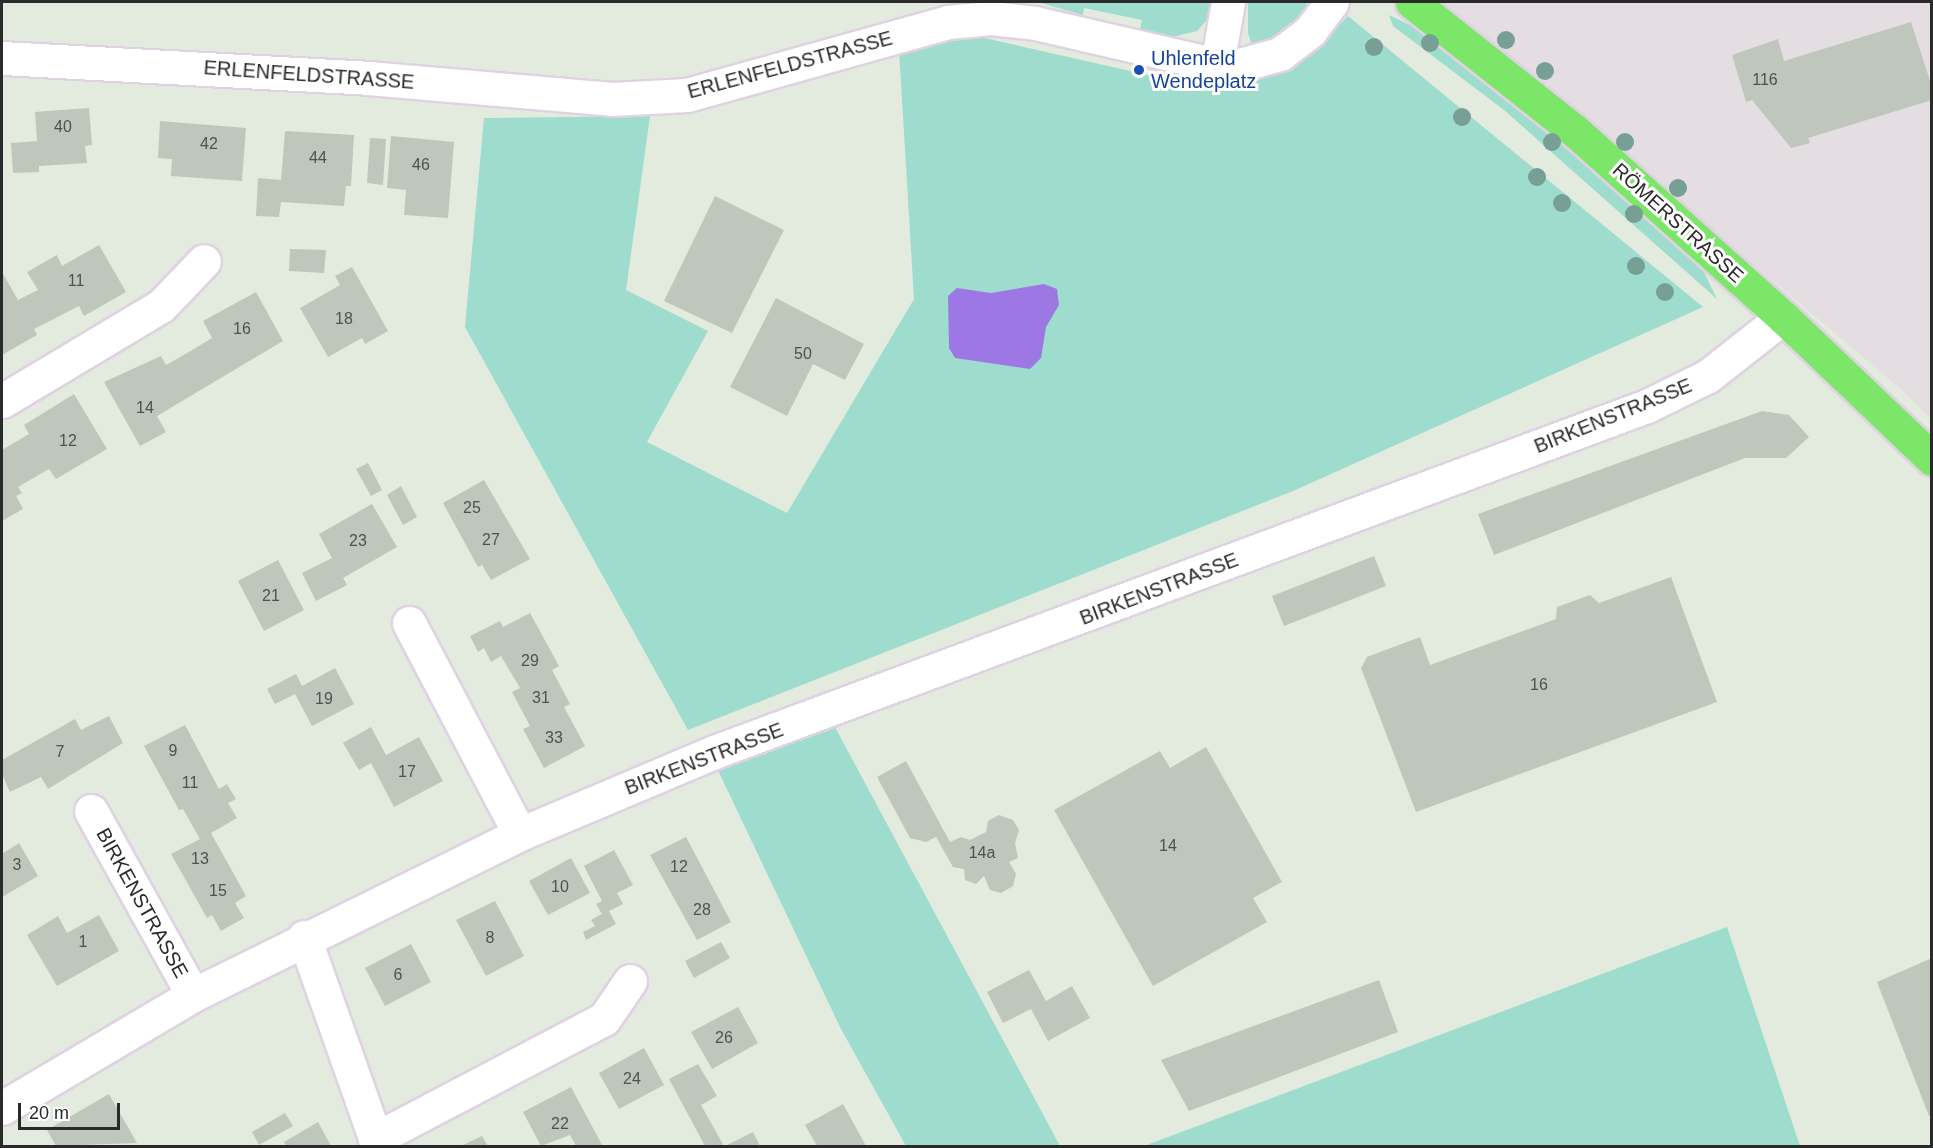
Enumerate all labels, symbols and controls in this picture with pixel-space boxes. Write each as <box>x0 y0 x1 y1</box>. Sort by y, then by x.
street label: ERLENFELDSTRASSE <box>685 26 895 104</box>
place label: Uhlenfeld Wendeplatz <box>1151 46 1256 93</box>
street label: ERLENFELDSTRASSE <box>203 56 415 94</box>
marker: Uhlenfeld Wendeplatz <box>1132 63 1146 77</box>
house number: 116 <box>1752 70 1778 90</box>
house number: 40 <box>54 117 72 137</box>
house number: 42 <box>200 134 218 154</box>
house number: 44 <box>309 148 327 168</box>
house number: 46 <box>412 155 430 175</box>
street label: RÖMERSTRASSE <box>1608 158 1748 288</box>
house number: 11 <box>68 271 84 291</box>
house number: 18 <box>335 309 353 329</box>
house number: 16 <box>233 319 251 339</box>
house number: 50 <box>794 344 812 364</box>
street label: BIRKENSTRASSE <box>1531 373 1695 459</box>
house number: 14 <box>136 398 154 418</box>
house number: 12 <box>59 431 77 451</box>
house number: 25 <box>463 498 481 518</box>
house number: 27 <box>482 530 500 550</box>
house number: 23 <box>349 531 367 551</box>
street label: BIRKENSTRASSE <box>1076 548 1242 630</box>
house number: 21 <box>262 586 280 606</box>
house number: 29 <box>521 651 539 671</box>
house number: 16 <box>1530 675 1548 695</box>
house number: 31 <box>532 688 550 708</box>
house number: 19 <box>315 689 333 709</box>
street label: BIRKENSTRASSE <box>621 718 787 800</box>
house number: 33 <box>545 728 563 748</box>
house number: 9 <box>169 741 177 761</box>
house number: 7 <box>56 742 64 762</box>
house number: 17 <box>398 762 416 782</box>
house number: 11 <box>182 773 198 793</box>
street label: BIRKENSTRASSE <box>91 824 193 982</box>
house number: 14 <box>1159 836 1177 856</box>
house number: 14a <box>969 843 995 863</box>
house number: 13 <box>191 849 209 869</box>
house number: 3 <box>13 855 21 875</box>
house number: 12 <box>670 857 688 877</box>
house number: 10 <box>551 877 569 897</box>
house number: 15 <box>209 881 227 901</box>
house number: 28 <box>693 900 711 920</box>
house number: 8 <box>486 928 494 948</box>
house number: 1 <box>79 932 87 952</box>
house number: 6 <box>394 965 402 985</box>
house number: 26 <box>715 1028 733 1048</box>
house number: 24 <box>623 1069 641 1089</box>
scale bar <box>21 1091 123 1129</box>
text: 20 m <box>29 1103 69 1123</box>
house number: 22 <box>551 1114 569 1134</box>

